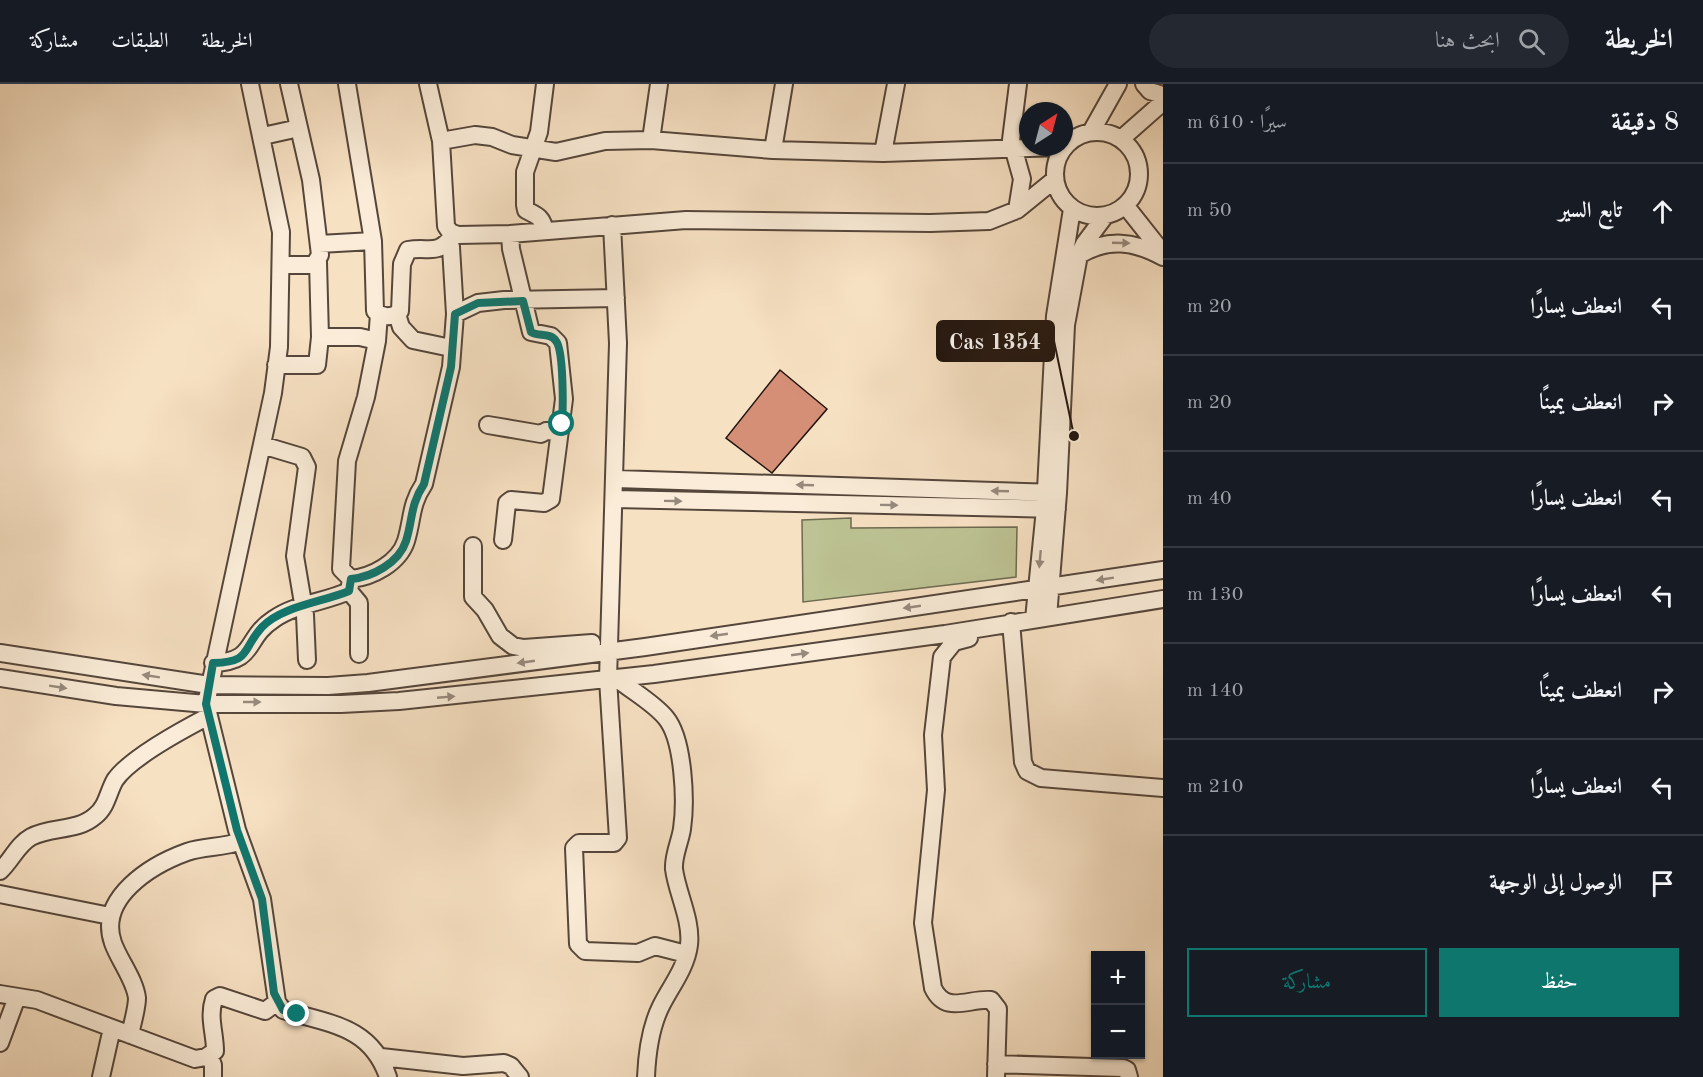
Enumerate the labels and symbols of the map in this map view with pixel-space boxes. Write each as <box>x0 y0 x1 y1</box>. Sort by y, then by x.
north arrow <box>1019 102 1073 156</box>
one-way arrow <box>1112 238 1131 248</box>
callout: Cas 1354 <box>937 321 1054 361</box>
text: Cas 1354 <box>949 332 1041 354</box>
route start <box>548 410 574 436</box>
one-way arrow <box>795 481 814 490</box>
one-way arrow <box>990 487 1009 496</box>
one-way arrow <box>664 496 683 505</box>
one-way arrow <box>880 500 899 510</box>
one-way arrow <box>1035 550 1045 569</box>
one-way arrow <box>1096 575 1115 584</box>
one-way arrow <box>903 603 922 612</box>
one-way arrow <box>710 630 729 639</box>
one-way arrow <box>791 649 810 658</box>
one-way arrow <box>516 657 535 666</box>
one-way arrow <box>142 671 161 680</box>
one-way arrow <box>48 682 67 691</box>
one-way arrow <box>437 692 456 702</box>
one-way arrow <box>242 697 261 707</box>
route end <box>283 1000 309 1026</box>

